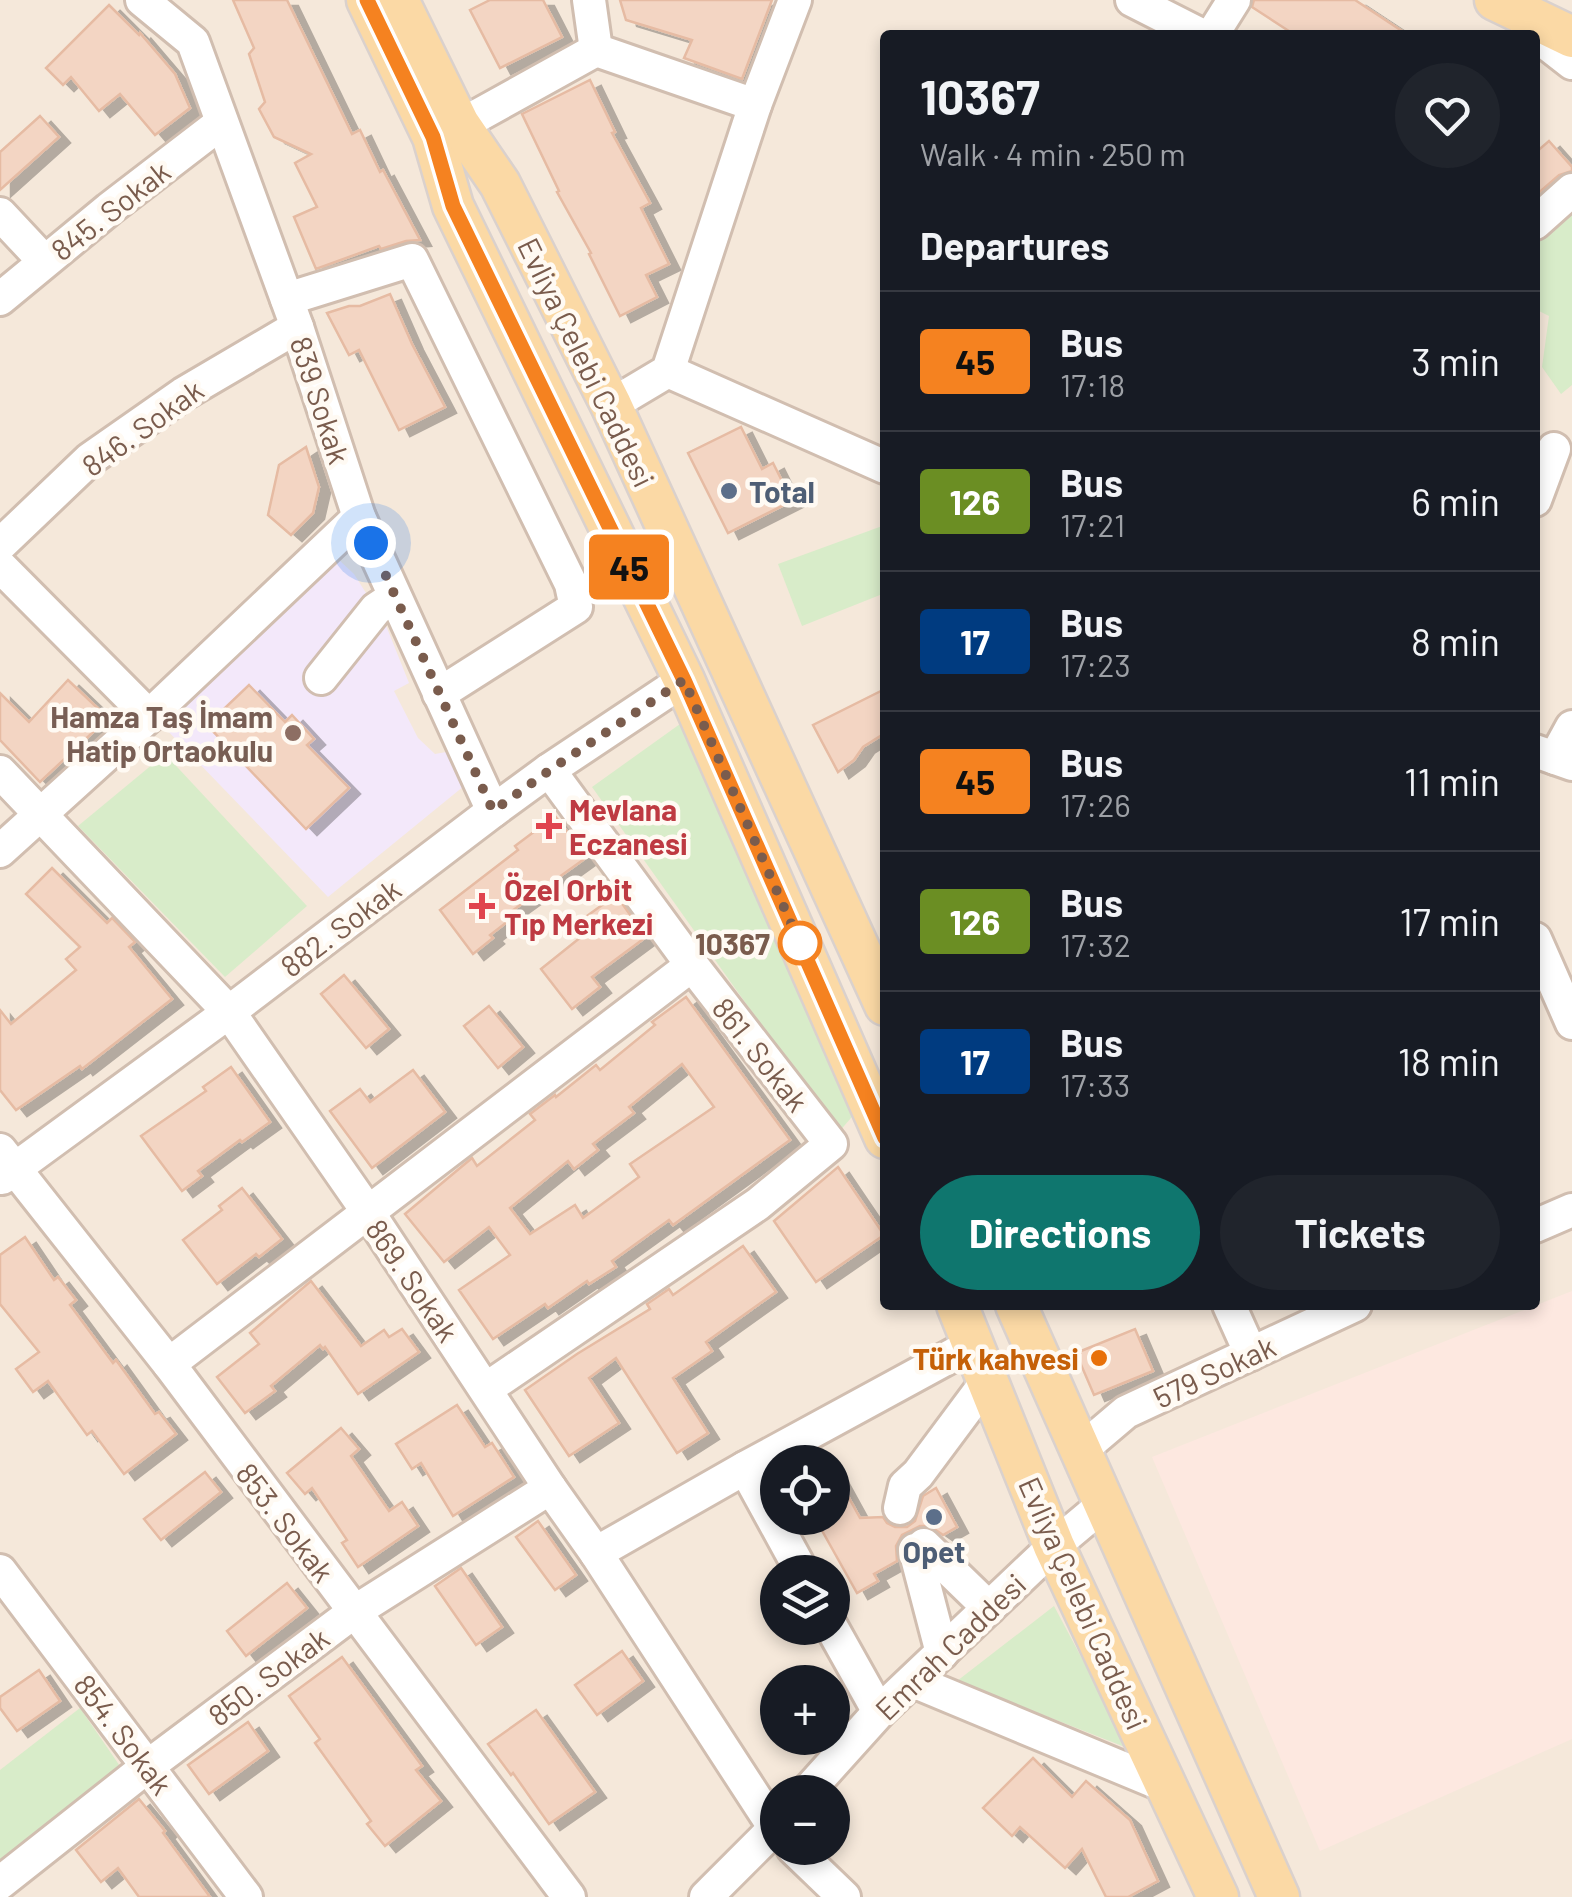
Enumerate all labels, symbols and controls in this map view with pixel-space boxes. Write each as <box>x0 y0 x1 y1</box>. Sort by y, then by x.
button: heart <box>1395 63 1500 168</box>
text: 10367 <box>920 67 1040 125</box>
text: Walk · 4 min · 250 m <box>920 134 1186 172</box>
street label: 845. Sokak <box>43 152 177 268</box>
text: Departures <box>920 222 1109 268</box>
street label: Evliya Çelebi Caddesi <box>511 232 663 492</box>
text: Bus <box>1060 319 1123 365</box>
street label: 839 Sokak <box>284 332 358 468</box>
text: 3 min <box>1411 338 1500 384</box>
text: 45 <box>955 340 995 382</box>
text: 17:18 <box>1060 365 1125 403</box>
street label: 846. Sokak <box>74 371 210 483</box>
text: Bus <box>1060 459 1123 505</box>
place label: Total <box>749 473 815 509</box>
text: 6 min <box>1411 478 1500 524</box>
marker: Total <box>718 480 740 502</box>
text: 126 <box>950 480 1000 522</box>
text: 17:21 <box>1060 505 1125 543</box>
your location <box>346 518 396 568</box>
line badge: 45 <box>584 534 674 600</box>
text: 45 <box>609 546 649 588</box>
text: Bus <box>1060 599 1123 645</box>
text: 8 min <box>1411 618 1500 664</box>
text: 17 <box>960 620 990 662</box>
text: 17:23 <box>1060 645 1131 683</box>
place label: Hamza Taş İmam Hatip Ortaokulu <box>50 698 273 768</box>
marker: Hamza Taş İmam Hatip Ortaokulu <box>282 722 304 744</box>
text: Bus <box>1060 739 1123 785</box>
text: 11 min <box>1404 758 1500 804</box>
text: 45 <box>955 760 995 802</box>
text: 17:26 <box>1060 785 1131 823</box>
place label: Mevlana Eczanesi <box>569 791 688 861</box>
marker: Mevlana Eczanesi <box>538 815 560 837</box>
street label: 882. Sokak <box>273 870 407 984</box>
place label: Özel Orbit Tıp Merkezi <box>504 871 653 941</box>
text: Bus <box>1060 879 1123 925</box>
marker: Özel Orbit Tıp Merkezi <box>469 893 495 919</box>
text: 17 min <box>1400 898 1500 944</box>
text: 126 <box>950 900 1000 942</box>
marker: 10367 <box>779 922 821 964</box>
place label: 10367 <box>695 925 770 961</box>
text: 17:32 <box>1060 925 1131 963</box>
street label: 861. Sokak <box>705 990 817 1118</box>
text: Bus <box>1060 1019 1123 1065</box>
text: 18 min <box>1398 1038 1500 1084</box>
text: 17 <box>960 1040 990 1082</box>
text: 17:33 <box>1060 1065 1130 1103</box>
button: Directions <box>920 1175 1200 1290</box>
button: Tickets <box>1220 1175 1500 1290</box>
street label: 869. Sokak <box>359 1212 467 1348</box>
street label: 579 Sokak <box>1147 1327 1281 1415</box>
place label: Türk kahvesi <box>913 1340 1079 1376</box>
marker: Türk kahvesi <box>1088 1347 1110 1369</box>
map controls <box>760 1445 850 1865</box>
button: locate <box>760 1445 850 1535</box>
street label: 853. Sokak <box>230 1455 342 1589</box>
street label: Evliya Çelebi Caddesi <box>1012 1471 1156 1735</box>
marker: Opet <box>923 1506 945 1528</box>
place label: Opet <box>903 1533 966 1569</box>
button: layers <box>760 1555 850 1645</box>
street label: Emrah Caddesi <box>867 1565 1033 1727</box>
street label: 850. Sokak <box>201 1619 335 1733</box>
button: + <box>760 1665 850 1755</box>
street label: 854. Sokak <box>67 1667 181 1801</box>
button: − <box>760 1775 850 1865</box>

